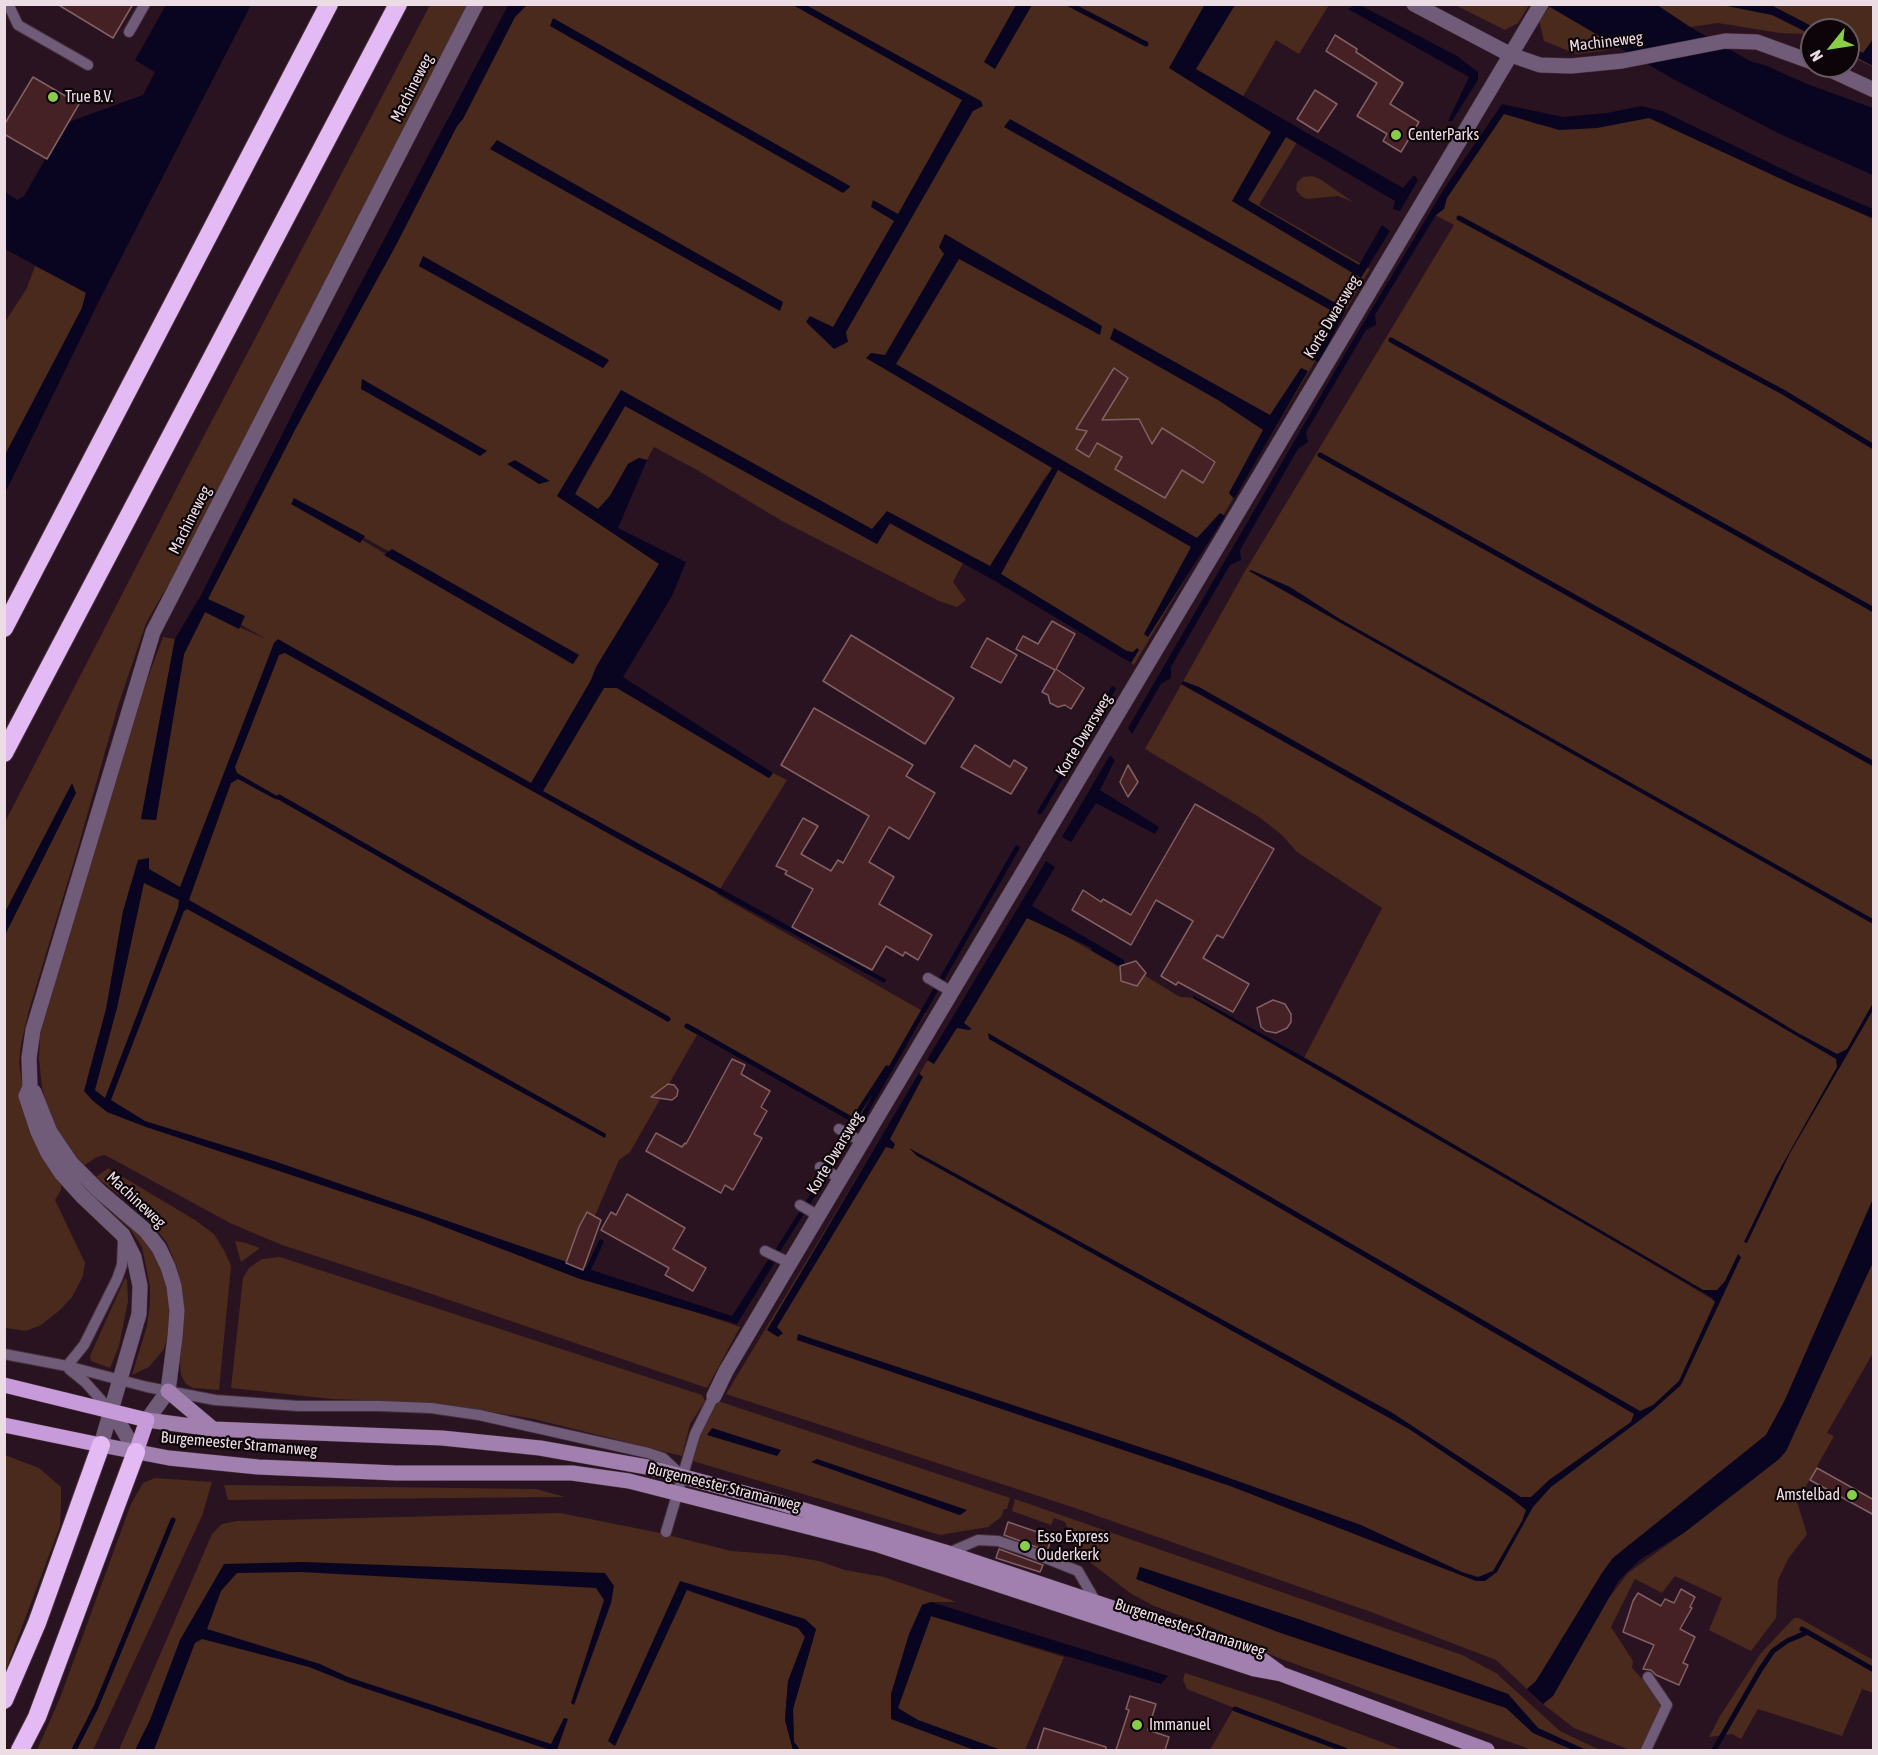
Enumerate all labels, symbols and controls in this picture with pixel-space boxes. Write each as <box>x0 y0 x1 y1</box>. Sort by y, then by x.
north arrow <box>1800 18 1860 78</box>
street label: Machineweg <box>1568 28 1644 56</box>
text: N <box>1806 47 1826 65</box>
street label: Machineweg <box>387 51 437 125</box>
place label: True B.V. <box>65 87 113 107</box>
marker: True B.V. <box>46 90 60 104</box>
place label: CenterParks <box>1408 125 1479 145</box>
marker: CenterParks <box>1389 128 1403 142</box>
street label: Korte Dwarsweg <box>1300 272 1364 362</box>
street label: Machineweg <box>165 483 215 557</box>
street label: Korte Dwarsweg <box>1052 690 1116 780</box>
street label: Korte Dwarsweg <box>803 1108 867 1198</box>
street label: Machineweg <box>102 1168 170 1232</box>
street label: Burgemeester Stramanweg <box>160 1428 318 1460</box>
street label: Burgemeester Stramanweg <box>645 1459 803 1515</box>
place label: Amstelbad <box>1776 1485 1840 1505</box>
marker: Amstelbad <box>1845 1488 1859 1502</box>
place label: Esso Express Ouderkerk <box>1037 1527 1109 1565</box>
marker: Esso Express Ouderkerk <box>1018 1539 1032 1553</box>
street label: Burgemeester Stramanweg <box>1112 1595 1268 1661</box>
place label: Immanuel <box>1149 1715 1211 1735</box>
marker: Immanuel <box>1130 1718 1144 1732</box>

